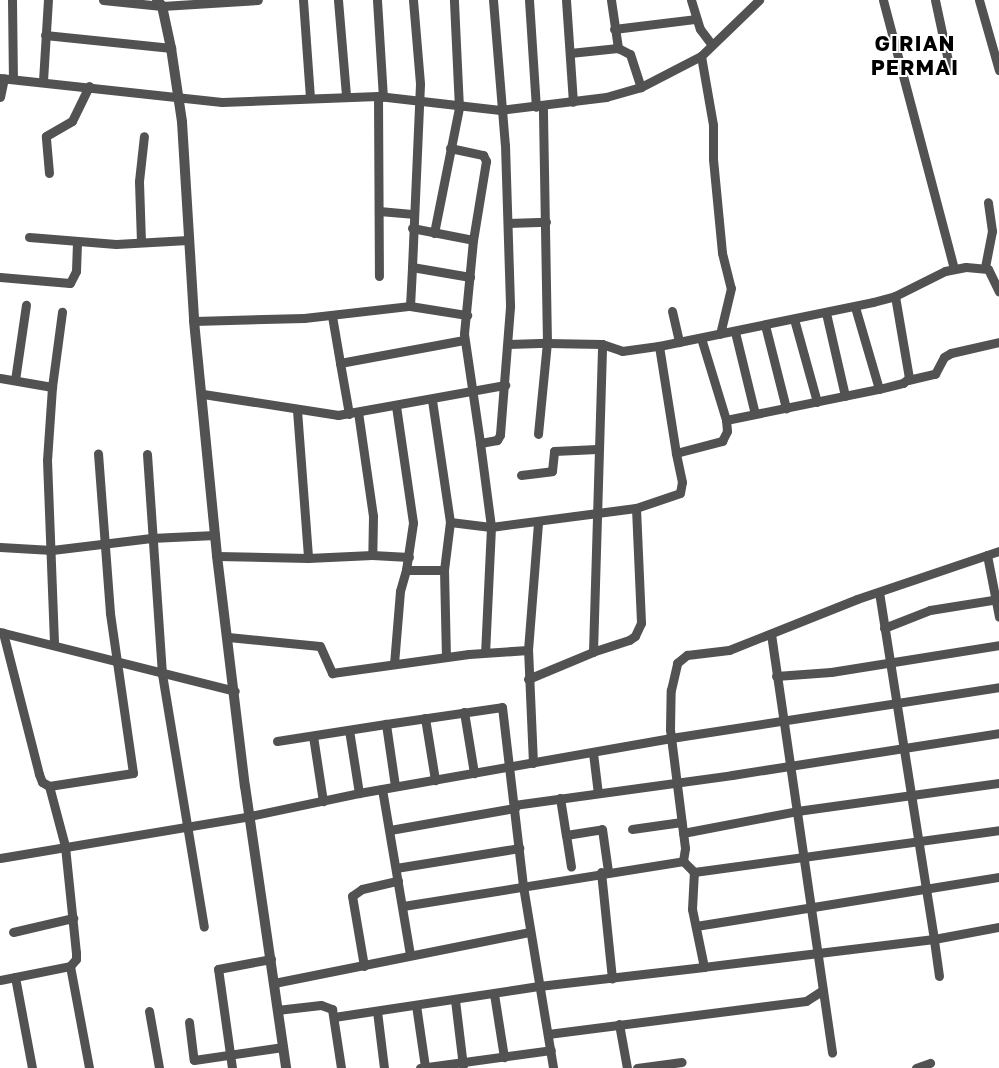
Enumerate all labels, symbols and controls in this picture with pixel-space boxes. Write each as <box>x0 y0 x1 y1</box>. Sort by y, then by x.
district label: GIRIAN PERMAI <box>870 30 960 80</box>

